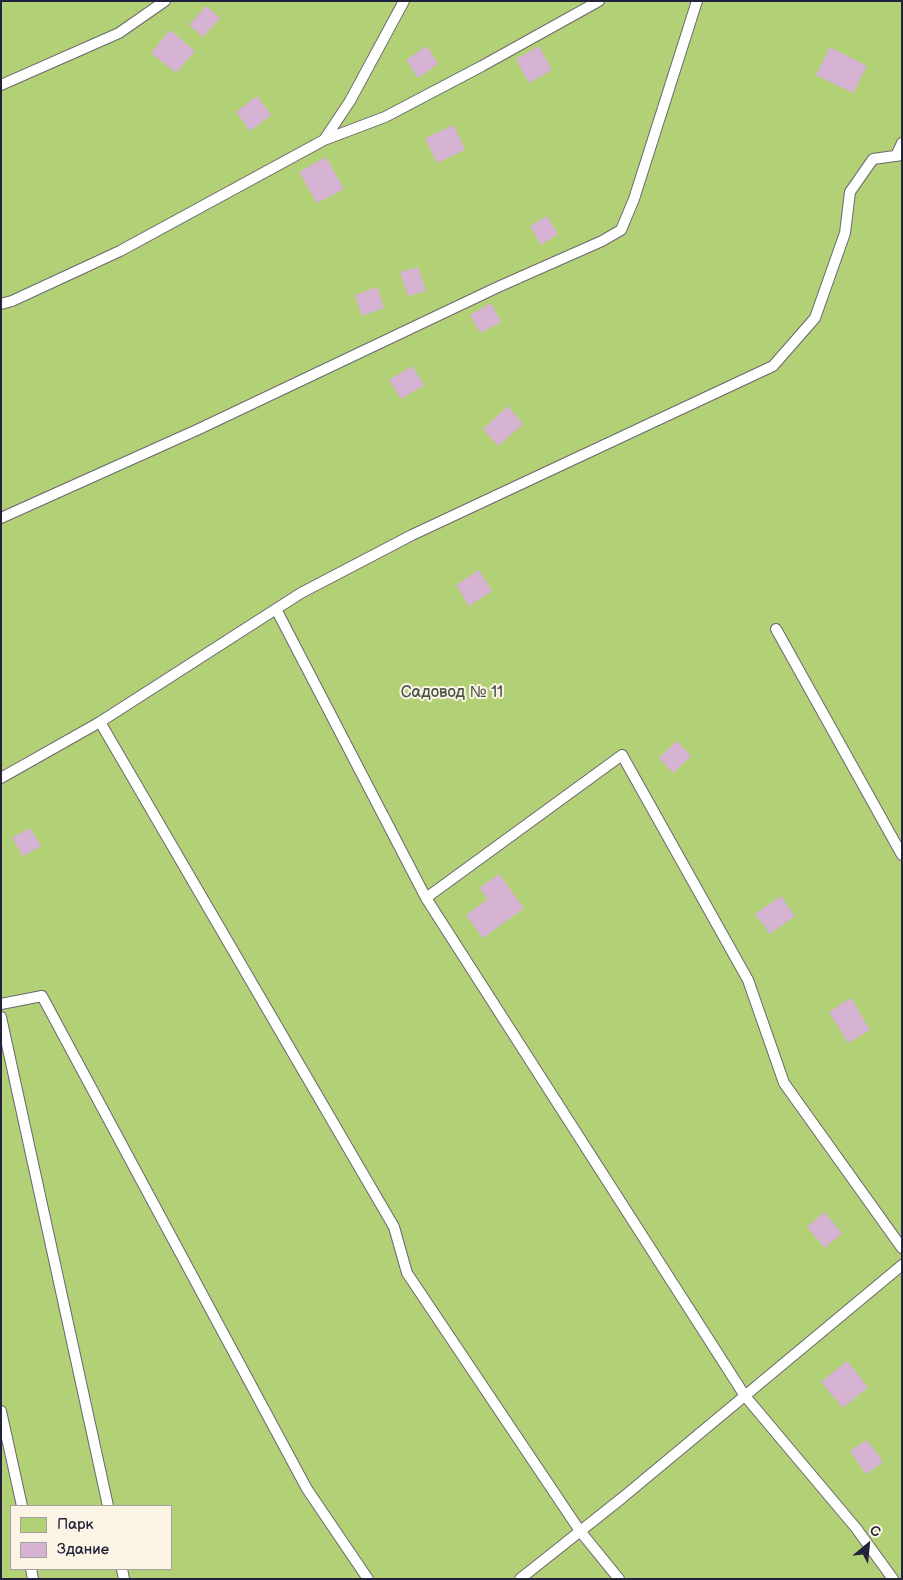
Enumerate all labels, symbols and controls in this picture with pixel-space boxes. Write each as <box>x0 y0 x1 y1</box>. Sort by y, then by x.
park label: Садовод № 11 <box>401 683 503 703</box>
legend <box>10 1505 172 1570</box>
text: Парк <box>57 1515 94 1534</box>
north arrow <box>843 1520 893 1570</box>
text: С <box>867 1522 884 1541</box>
text: Здание <box>57 1540 109 1559</box>

